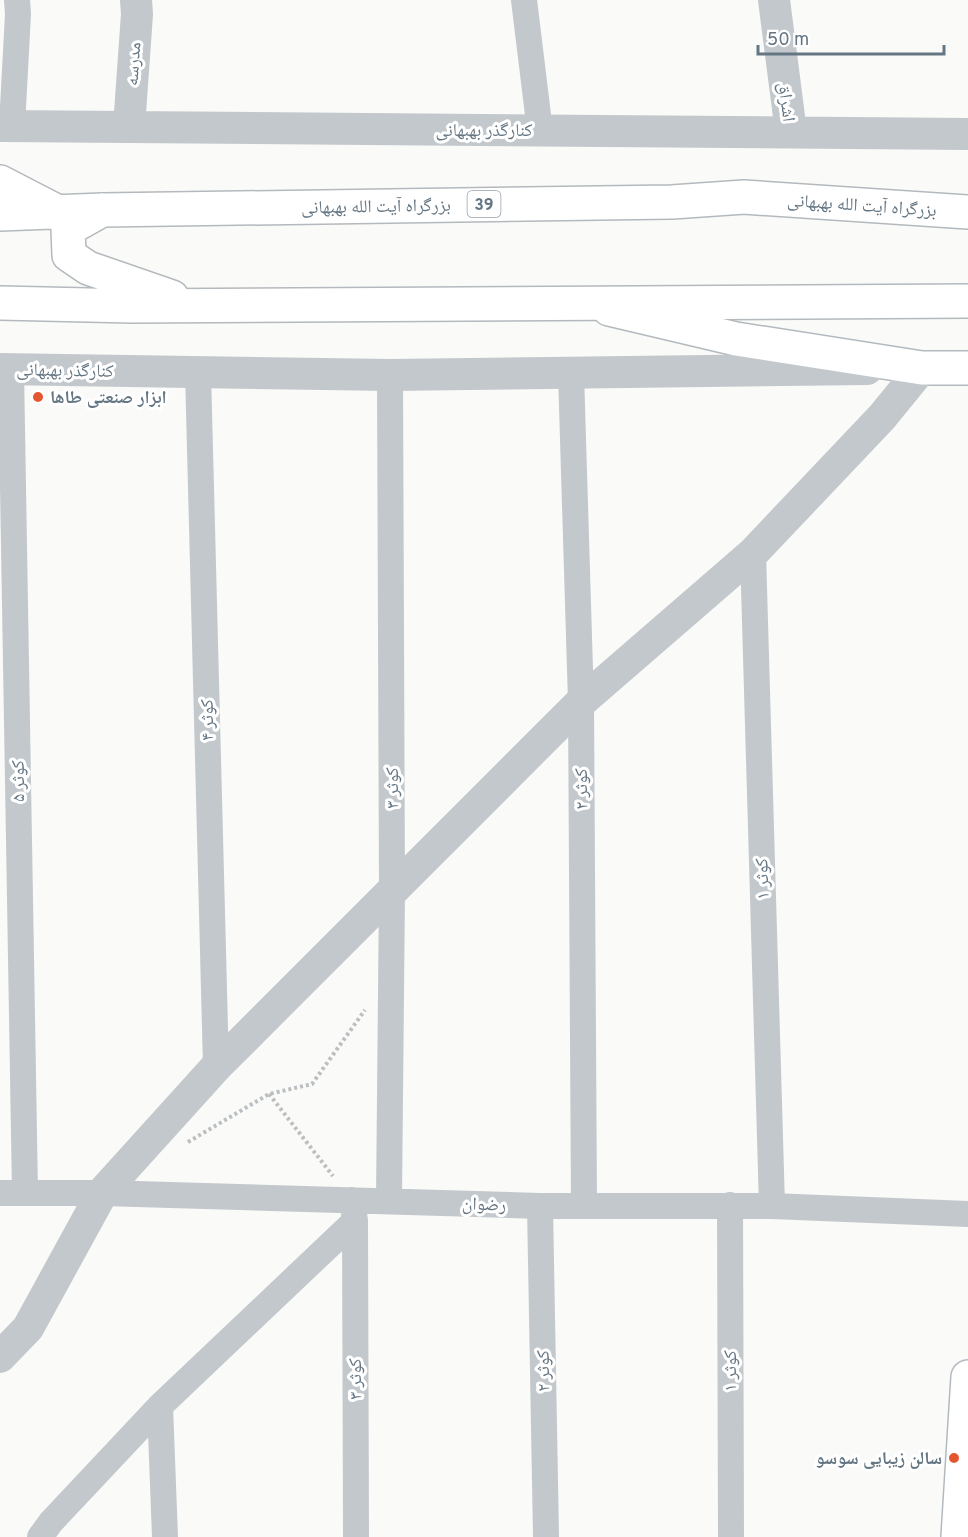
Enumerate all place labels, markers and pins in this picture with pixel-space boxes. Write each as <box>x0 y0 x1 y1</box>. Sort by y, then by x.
place label: ابزار صنعتی طاها <box>50 387 167 410</box>
marker: ابزار صنعتی طاها <box>31 390 45 404</box>
place label: سالن زیبایی سوسو <box>816 1448 942 1471</box>
marker: سالن زیبایی سوسو <box>947 1451 961 1465</box>

